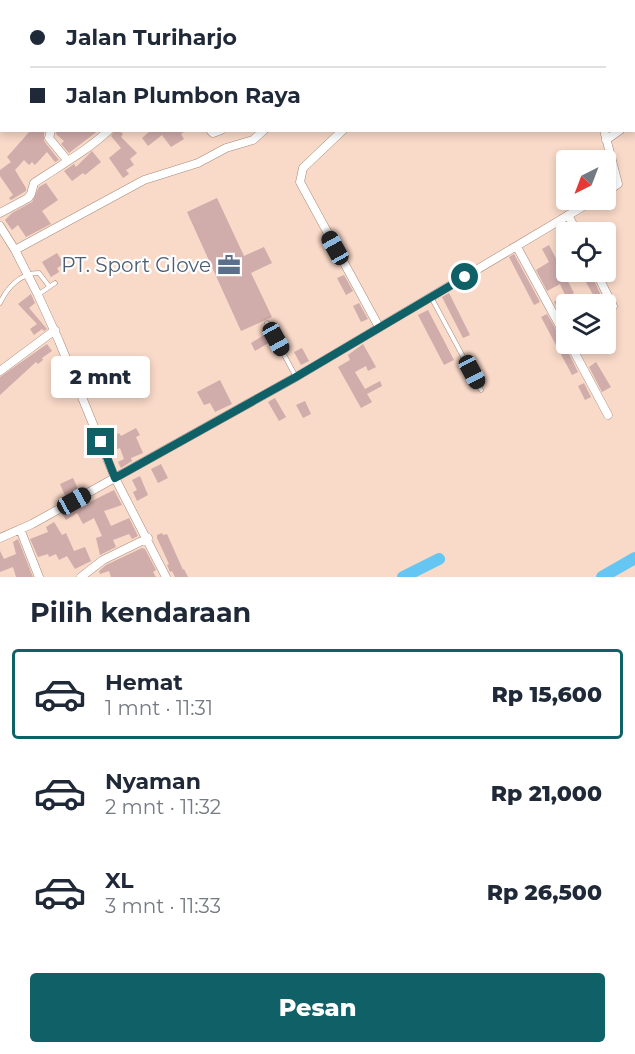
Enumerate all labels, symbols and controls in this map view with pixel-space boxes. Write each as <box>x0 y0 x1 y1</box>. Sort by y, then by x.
text: Jalan Turiharjo <box>66 24 237 51</box>
text: Jalan Plumbon Raya <box>66 82 301 109</box>
north arrow <box>556 150 616 210</box>
map controls <box>556 150 616 354</box>
button: locate <box>556 222 616 282</box>
car <box>318 228 352 268</box>
office icon: PT. Sport Glove <box>216 252 242 278</box>
place label: PT. Sport Glove <box>61 253 211 277</box>
route start <box>451 263 478 290</box>
button: layers <box>556 294 616 354</box>
car <box>259 319 293 359</box>
car <box>456 352 488 392</box>
callout: 2 mnt <box>51 355 150 397</box>
text: 2 mnt <box>70 365 131 389</box>
route end <box>87 428 114 455</box>
car <box>54 484 94 518</box>
text: Pilih kendaraan <box>30 596 251 629</box>
icon: car <box>33 667 87 721</box>
text: Hemat <box>105 669 183 696</box>
text: Rp 15,600 <box>491 681 602 708</box>
text: 1 mnt · 11:31 <box>105 696 213 720</box>
icon: car <box>33 766 87 820</box>
text: Nyaman <box>105 768 201 795</box>
text: Rp 21,000 <box>491 780 602 807</box>
text: 2 mnt · 11:32 <box>105 795 221 819</box>
icon: car <box>33 865 87 919</box>
text: XL <box>105 867 134 894</box>
text: Rp 26,500 <box>487 879 602 906</box>
text: 3 mnt · 11:33 <box>105 894 221 918</box>
button: Pesan <box>30 973 605 1042</box>

